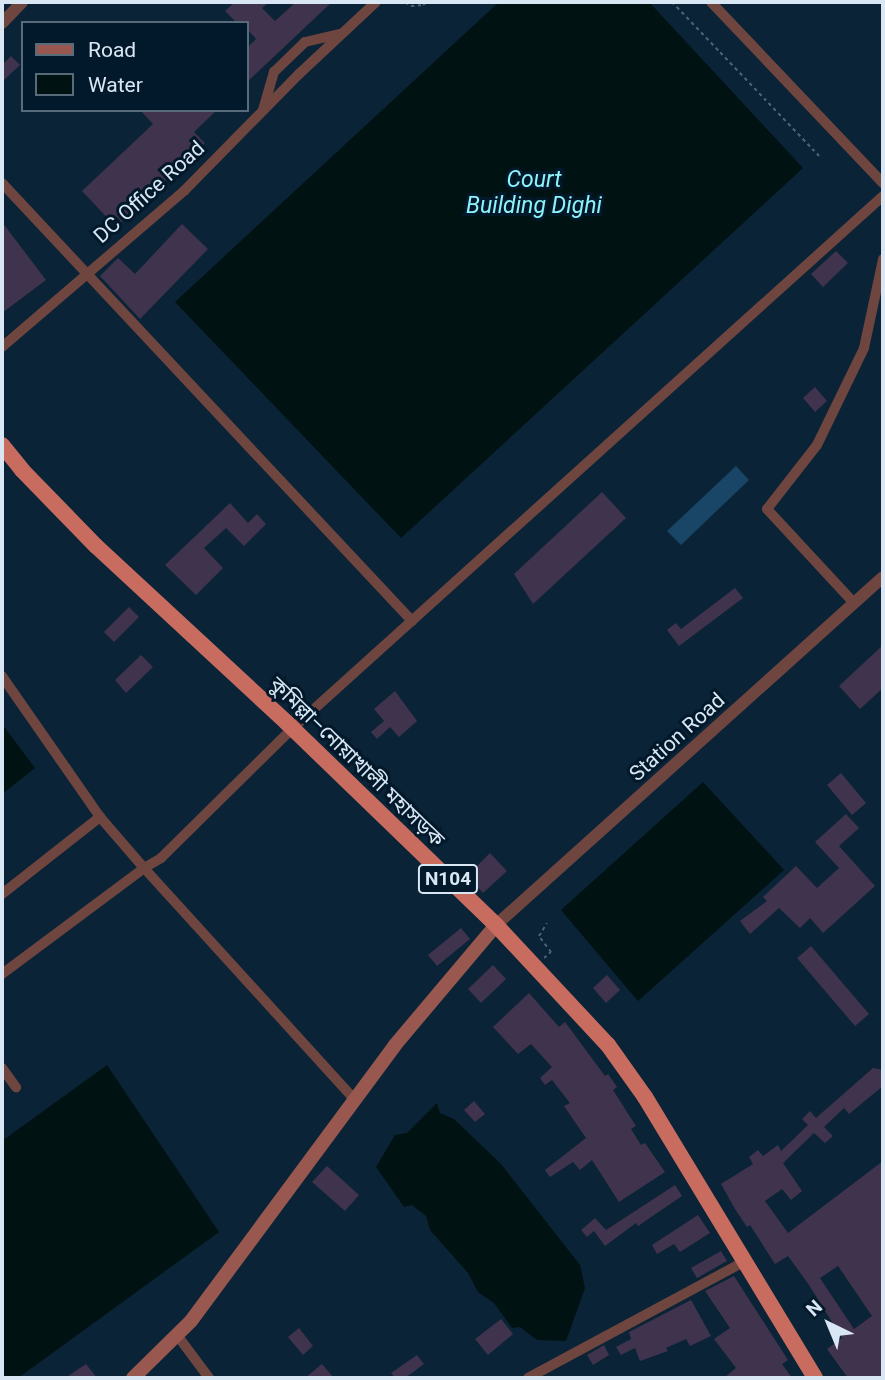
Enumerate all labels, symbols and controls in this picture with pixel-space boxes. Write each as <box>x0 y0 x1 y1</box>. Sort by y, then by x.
legend <box>21 21 248 112</box>
text: Road <box>88 38 136 62</box>
text: Water <box>88 73 143 97</box>
street label: DC Office Road <box>88 136 210 248</box>
water label: Court Building Dighi <box>466 166 602 220</box>
street label: কুমিল্লা–নোয়াখালী মহাসড়ক <box>264 672 450 852</box>
street label: Station Road <box>624 688 730 786</box>
road number: N104 <box>416 864 480 894</box>
north arrow <box>794 1289 864 1359</box>
text: N <box>802 1295 827 1321</box>

